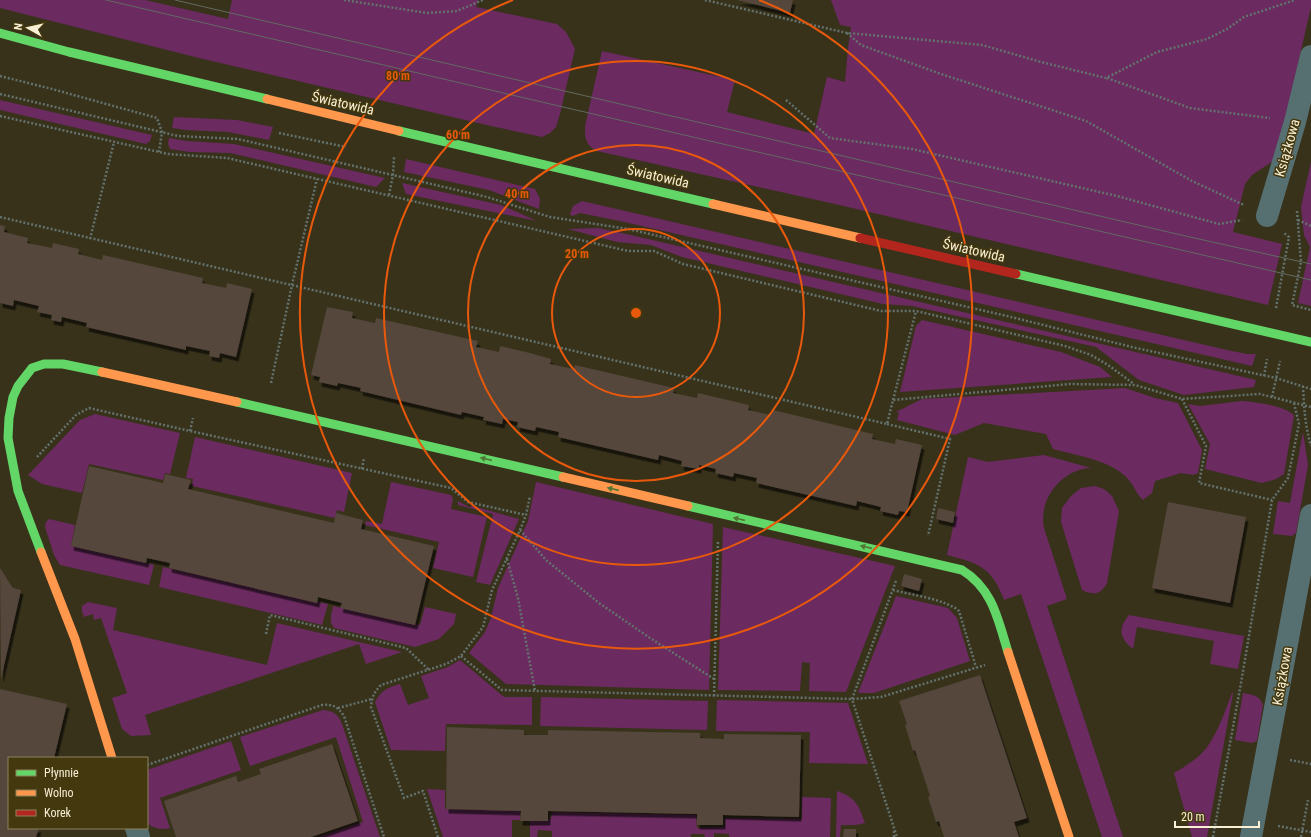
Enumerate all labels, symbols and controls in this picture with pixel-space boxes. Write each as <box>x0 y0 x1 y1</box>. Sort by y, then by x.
north arrow <box>8 8 48 48</box>
text: N <box>12 22 26 31</box>
text: 80 m <box>386 69 410 83</box>
street label: Światowida <box>310 87 376 118</box>
street label: Książkowa <box>1271 117 1303 179</box>
text: 60 m <box>446 128 470 142</box>
street label: Światowida <box>625 160 691 191</box>
text: 40 m <box>505 187 529 201</box>
street label: Światowida <box>941 234 1007 265</box>
text: 20 m <box>565 247 589 261</box>
centre of rings <box>629 306 643 320</box>
one-way arrow <box>480 456 492 462</box>
one-way arrow <box>607 485 619 491</box>
one-way arrow <box>733 515 745 521</box>
one-way arrow <box>860 544 872 550</box>
street label: Książkowa <box>1269 645 1295 707</box>
legend <box>8 757 148 829</box>
text: Płynnie <box>44 766 79 780</box>
text: Wolno <box>44 786 74 800</box>
scale bar <box>1175 803 1259 829</box>
text: Korek <box>44 806 72 820</box>
text: 20 m <box>1181 810 1205 824</box>

